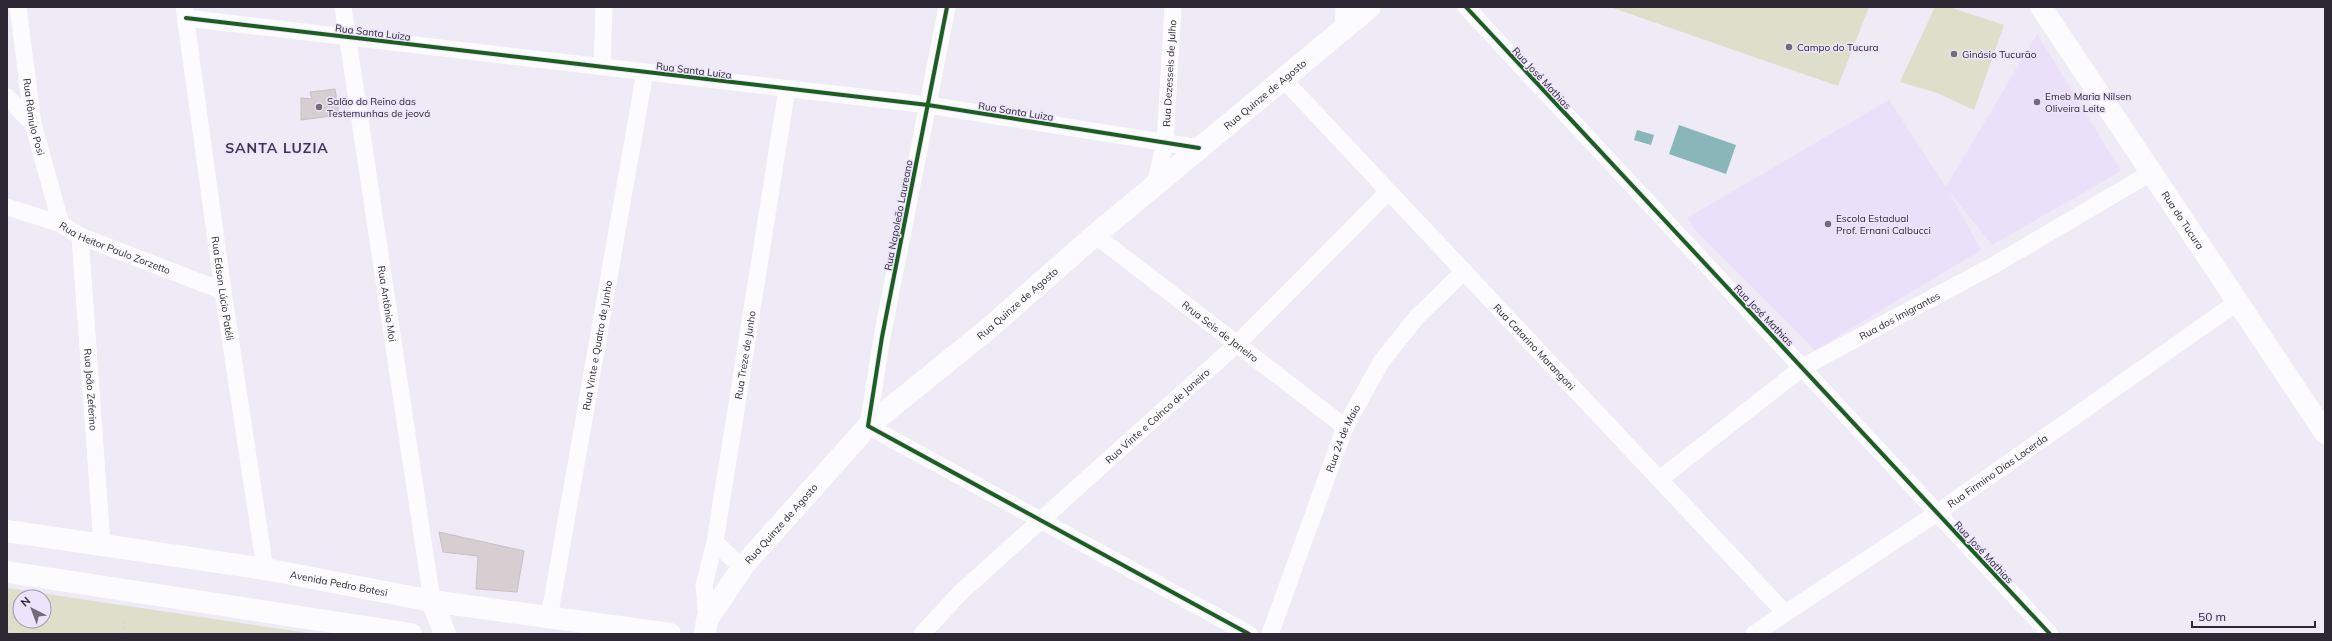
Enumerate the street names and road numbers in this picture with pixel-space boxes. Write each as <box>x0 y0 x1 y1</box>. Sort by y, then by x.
street label: Rua Dezesseis de Julho <box>1160 19 1179 127</box>
street label: Rua Santa Luiza <box>334 21 412 44</box>
street label: Rua José Mathias <box>1509 44 1574 112</box>
street label: Rua Quinze de Agosto <box>1221 56 1309 133</box>
street label: Rua Santa Luiza <box>655 59 733 82</box>
street label: Rua Rômulo Posi <box>20 77 47 157</box>
street label: Rua Santa Luiza <box>977 99 1055 124</box>
street label: Rua Napoleão Laureano <box>881 158 916 272</box>
street label: Rua do Tucura <box>2159 189 2207 252</box>
street label: Rua Heitor Paulo Zorzetto <box>57 219 173 277</box>
street label: Rua Edson Lúcio Patéli <box>209 235 236 341</box>
street label: Rua Quinze de Agosto <box>974 264 1061 342</box>
street label: Rua Antônio Moi <box>375 265 399 343</box>
street label: Rua Vinte e Quatro de Junho <box>580 279 615 411</box>
street label: Rua José Mathias <box>1731 282 1796 349</box>
street label: Rua dos Imigrantes <box>1857 289 1942 343</box>
street label: Rrua Seis de Janeiro <box>1179 298 1261 365</box>
street label: Rua Catarino Marangoni <box>1491 301 1578 393</box>
street label: Rua Treze de Junho <box>732 309 759 400</box>
street label: Rua João Zeferino <box>81 348 100 431</box>
street label: Rua Vinte e Coinco de Janeiro <box>1102 366 1213 467</box>
street label: Rua 24 de Maio <box>1323 402 1363 474</box>
street label: Rua Firmino Dias Lacerda <box>1945 432 2050 511</box>
street label: Rua Quinze de Agosto <box>742 481 821 567</box>
street label: Rua José Mathias <box>1951 518 2016 586</box>
street label: Avenida Pedro Botesi <box>289 568 389 599</box>

